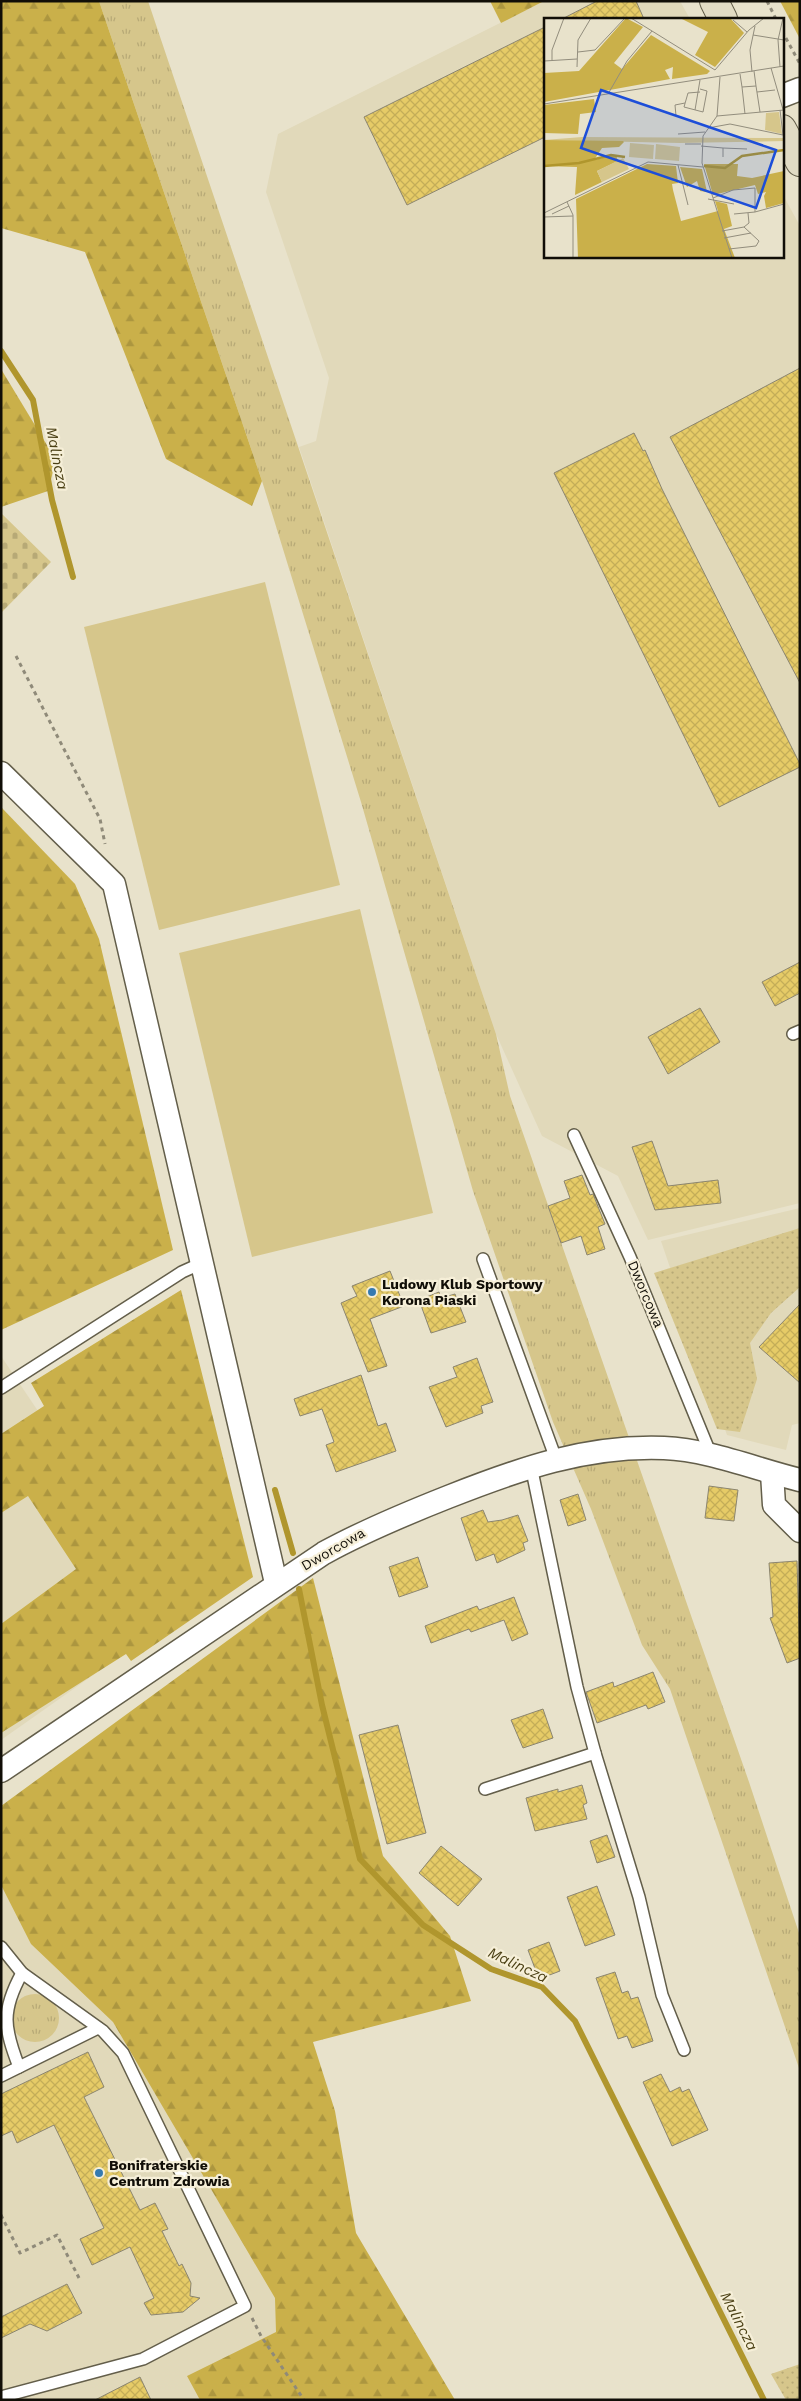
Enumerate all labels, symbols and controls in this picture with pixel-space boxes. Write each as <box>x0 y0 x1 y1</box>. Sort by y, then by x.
inset map <box>544 18 784 258</box>
water label: Malincza <box>42 425 72 491</box>
street label: Dworcowa <box>625 1258 667 1330</box>
place label: Ludowy Klub Sportowy Korona Piaski <box>382 1276 543 1308</box>
marker: Ludowy Klub Sportowy Korona Piaski <box>366 1286 378 1298</box>
street label: Dworcowa <box>298 1524 368 1574</box>
water label: Malincza <box>485 1943 551 1987</box>
place label: Bonifraterskie Centrum Zdrowia <box>109 2157 231 2189</box>
marker: Bonifraterskie Centrum Zdrowia <box>93 2167 105 2179</box>
water label: Malincza <box>717 2289 761 2353</box>

